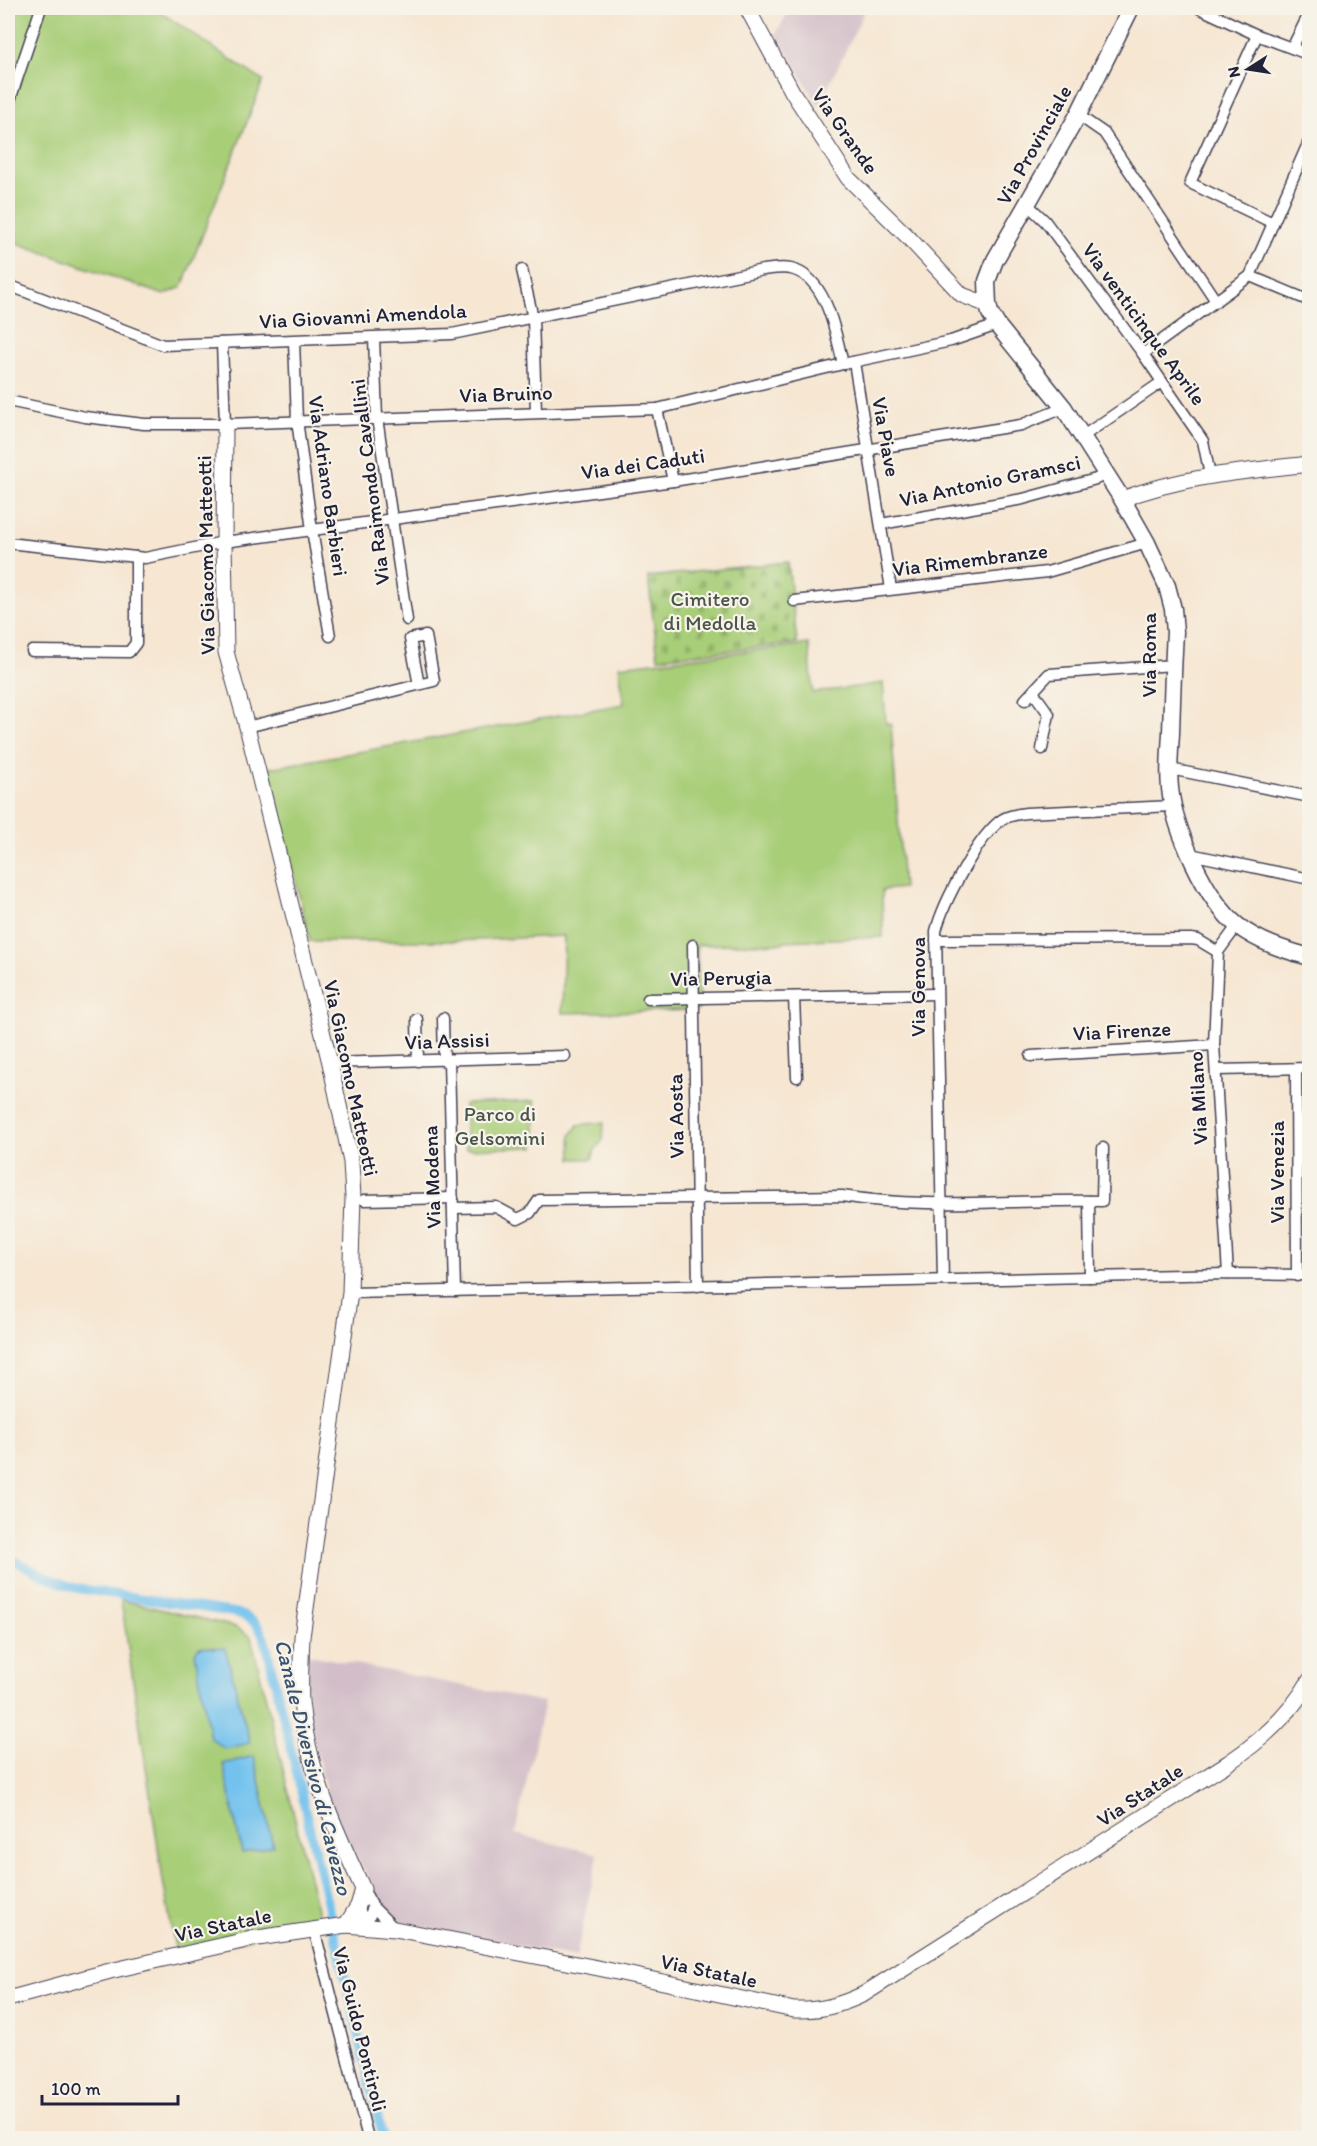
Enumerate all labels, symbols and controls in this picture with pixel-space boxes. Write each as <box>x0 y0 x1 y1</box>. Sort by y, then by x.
north arrow <box>1218 39 1278 99</box>
text: N <box>1223 65 1244 79</box>
street label: Via Provinciale <box>990 81 1077 209</box>
street label: Via Grande <box>807 83 884 179</box>
street label: Via venticinque Aprile <box>1077 238 1212 410</box>
street label: Via Giovanni Amendola <box>259 298 468 333</box>
street label: Via Raimondo Cavallini <box>344 378 395 586</box>
street label: Via Bruino <box>459 379 553 408</box>
street label: Via Adriano Barbieri <box>303 394 354 578</box>
street label: Via Piave <box>867 395 906 479</box>
street label: Via dei Caduti <box>579 442 706 485</box>
street label: Via Antonio Gramsci <box>897 449 1083 512</box>
street label: Via Giacomo Matteotti <box>191 455 220 655</box>
street label: Via Rimembranze <box>891 538 1049 581</box>
park label: Cimitero di Medolla <box>664 586 757 635</box>
street label: Via Roma <box>1136 612 1161 698</box>
street label: Via Genova <box>905 937 930 1037</box>
street label: Via Perugia <box>670 964 772 991</box>
street label: Via Giacomo Matteotti <box>318 978 384 1178</box>
street label: Via Firenze <box>1072 1015 1172 1046</box>
street label: Via Assisi <box>404 1027 490 1054</box>
street label: Via Milano <box>1183 1051 1212 1146</box>
street label: Via Aosta <box>662 1073 689 1159</box>
park label: Parco di Gelsomini <box>455 1101 545 1150</box>
street label: Via Venezia <box>1264 1120 1289 1224</box>
street label: Via Modena <box>417 1125 446 1229</box>
water label: Canale Diversivo di Cavezzo <box>269 1636 359 1899</box>
street label: Via Statale <box>1092 1757 1188 1832</box>
street label: Via Statale <box>172 1902 273 1947</box>
street label: Via Guido Pontiroli <box>328 1944 393 2114</box>
street label: Via Statale <box>659 1948 760 1993</box>
scale bar <box>42 2068 178 2106</box>
text: 100 m <box>51 2078 101 2100</box>

